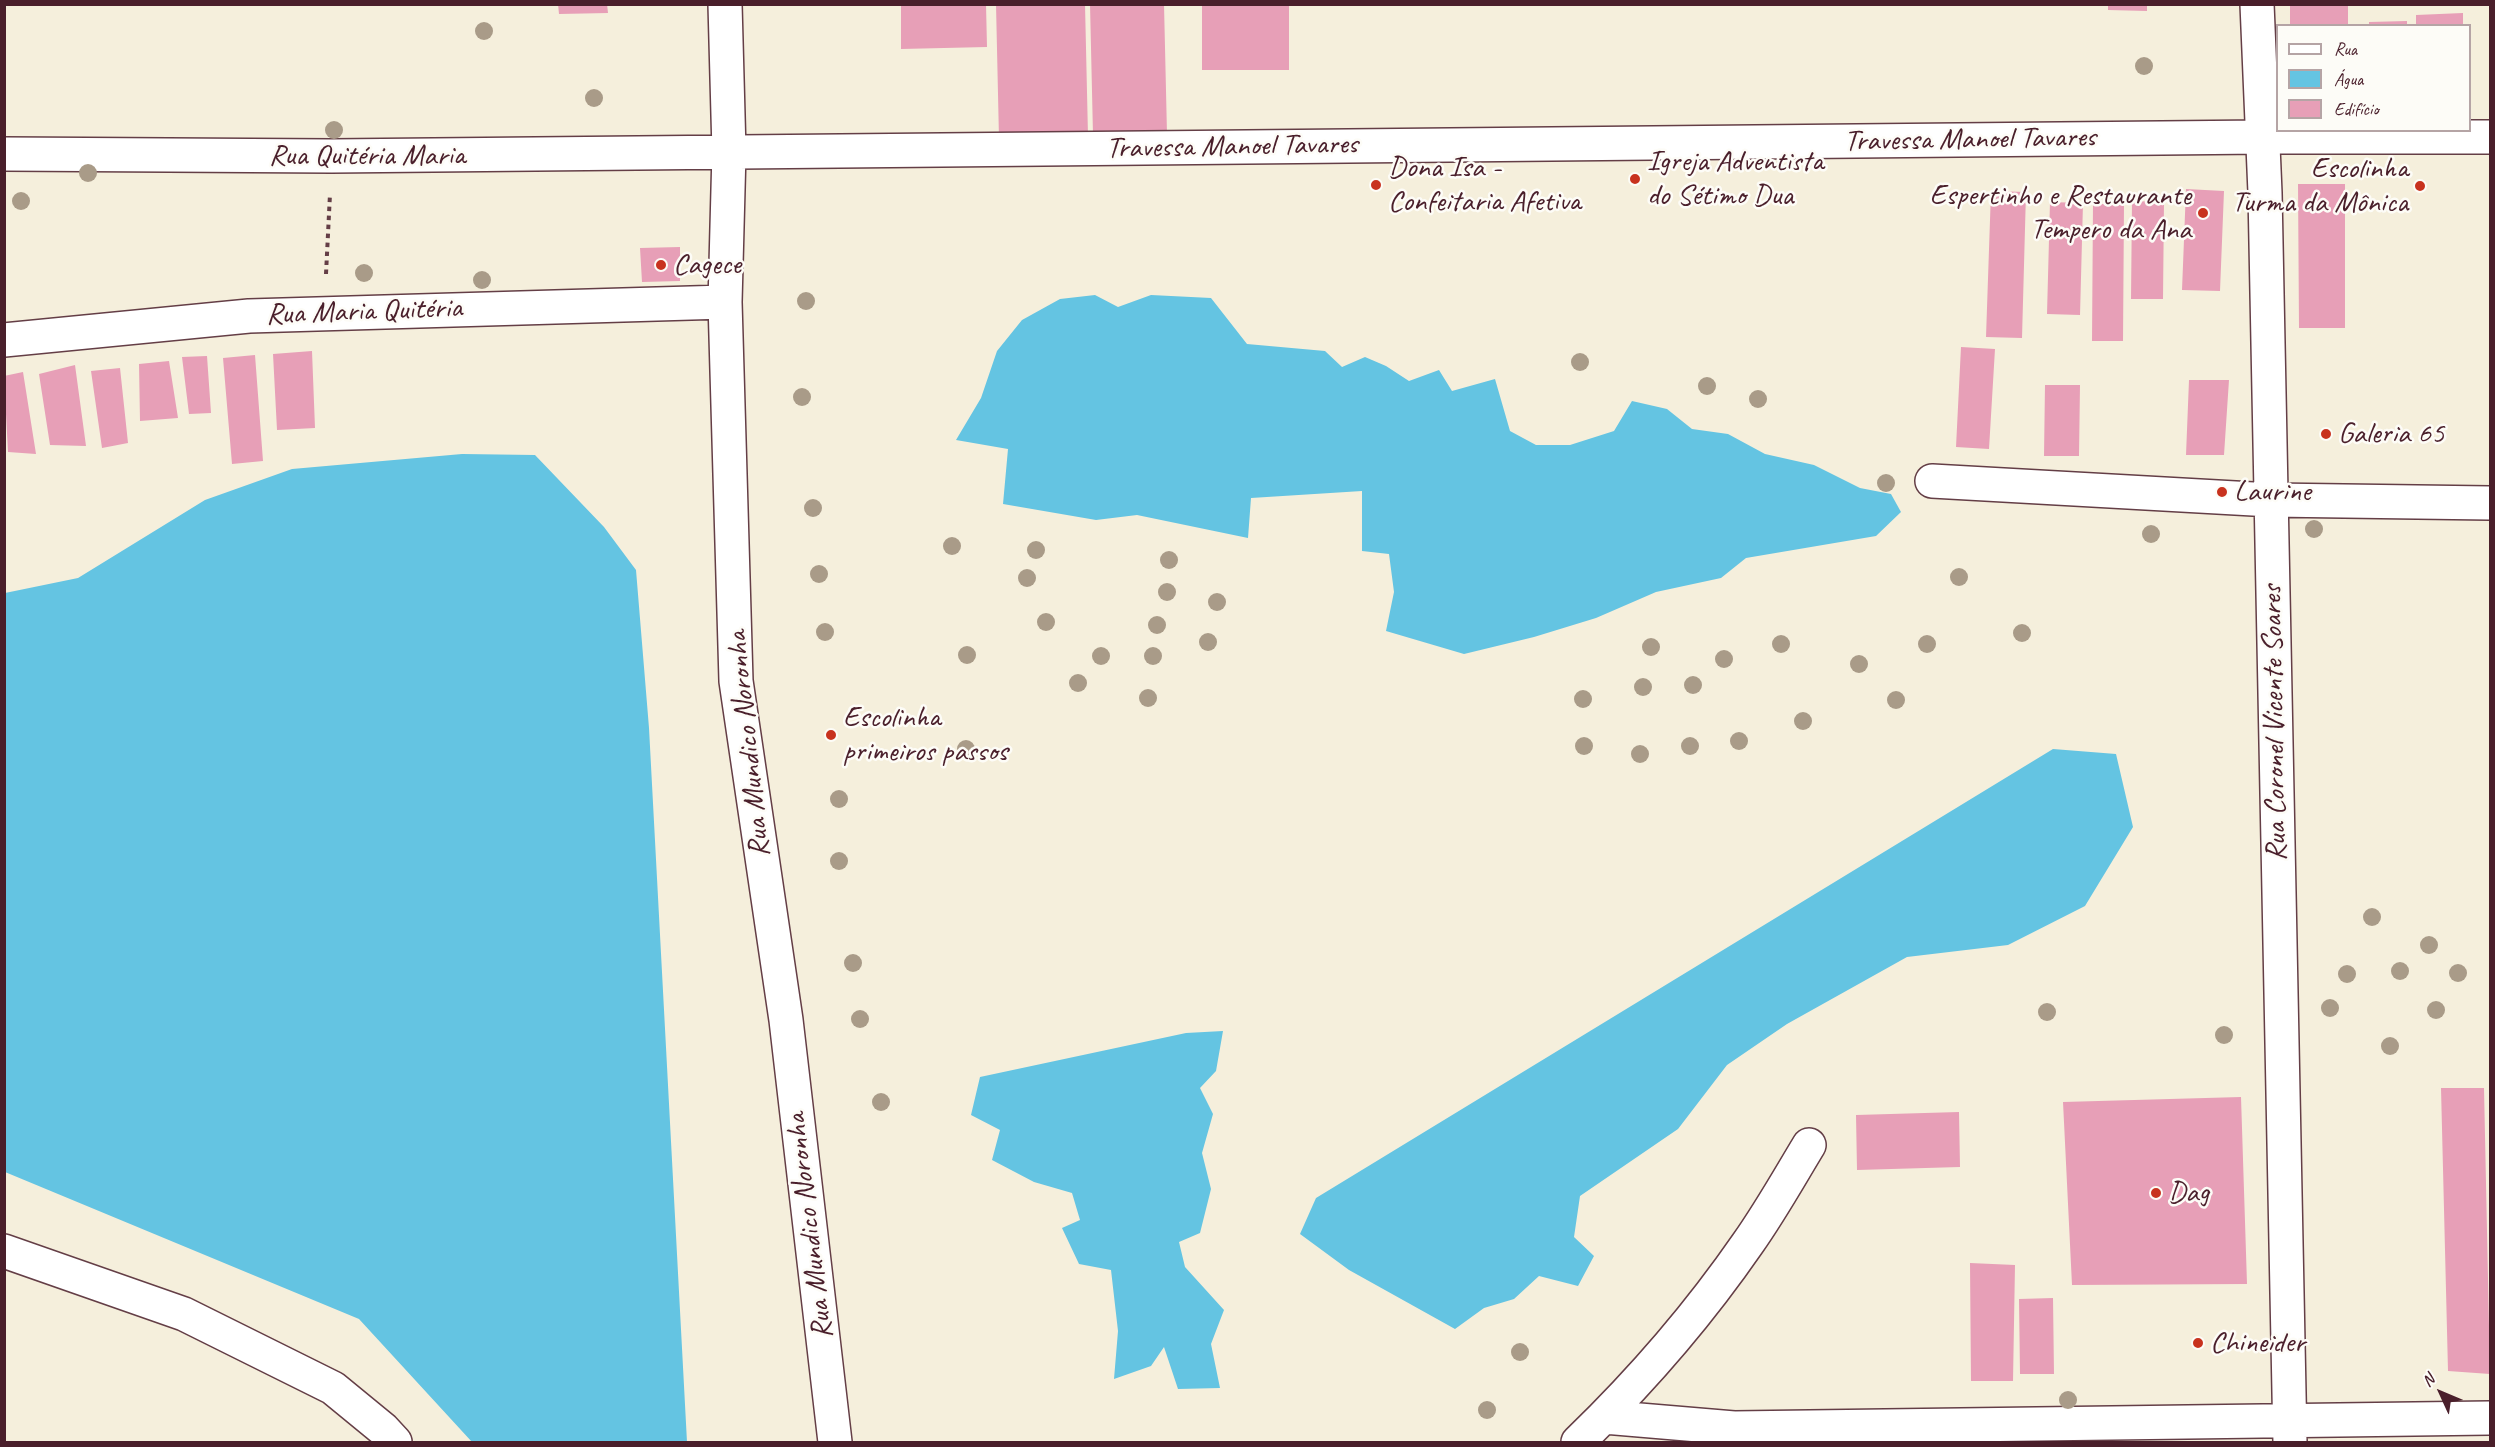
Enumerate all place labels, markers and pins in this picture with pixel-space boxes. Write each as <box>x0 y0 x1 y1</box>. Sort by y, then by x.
place label: Igreja Adventista do Sétimo Dua <box>1647 144 1823 214</box>
place label: Dona Isa - Confeitaria Afetiva <box>1388 150 1581 220</box>
place label: Escolinha Turma da Mônica <box>2231 151 2408 222</box>
marker: Igreja Adventista do Sétimo Dua <box>1628 172 1642 186</box>
marker: Dona Isa - Confeitaria Afetiva <box>1369 178 1383 192</box>
place label: Espertinho e Restaurante Tempero da Ana <box>1930 178 2191 248</box>
marker: Escolinha Turma da Mônica <box>2413 179 2427 193</box>
marker: Espertinho e Restaurante Tempero da Ana <box>2196 206 2210 220</box>
place label: Cagece <box>673 247 741 283</box>
marker: Cagece <box>654 258 668 272</box>
place label: Galeria 65 <box>2338 416 2444 452</box>
marker: Galeria 65 <box>2319 427 2333 441</box>
place label: Laurine <box>2234 474 2311 510</box>
marker: Laurine <box>2215 485 2229 499</box>
place label: Escolinha primeiros passos <box>843 700 1008 771</box>
marker: Escolinha primeiros passos <box>824 728 838 742</box>
place label: Dag <box>2168 1175 2209 1211</box>
marker: Dag <box>2149 1186 2163 1200</box>
place label: Chineider <box>2210 1325 2305 1361</box>
marker: Chineider <box>2191 1336 2205 1350</box>

